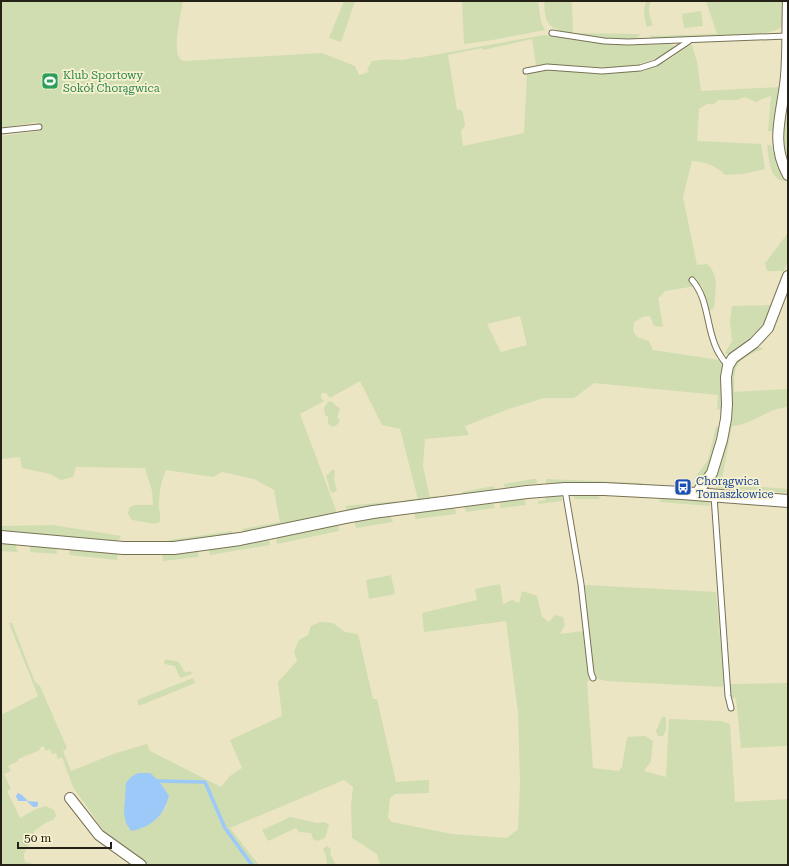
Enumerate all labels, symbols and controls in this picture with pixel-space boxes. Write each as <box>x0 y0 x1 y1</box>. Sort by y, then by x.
place label: Klub Sportowy Sokół Chorągwica <box>63 69 160 95</box>
sports icon: Klub Sportowy Sokół Chorągwica <box>40 71 60 91</box>
place label: Chorągwica Tomaszkowice <box>696 475 774 501</box>
bus stop icon: Chorągwica Tomaszkowice <box>673 477 693 497</box>
scale bar <box>18 824 111 850</box>
text: 50 m <box>24 831 51 845</box>

